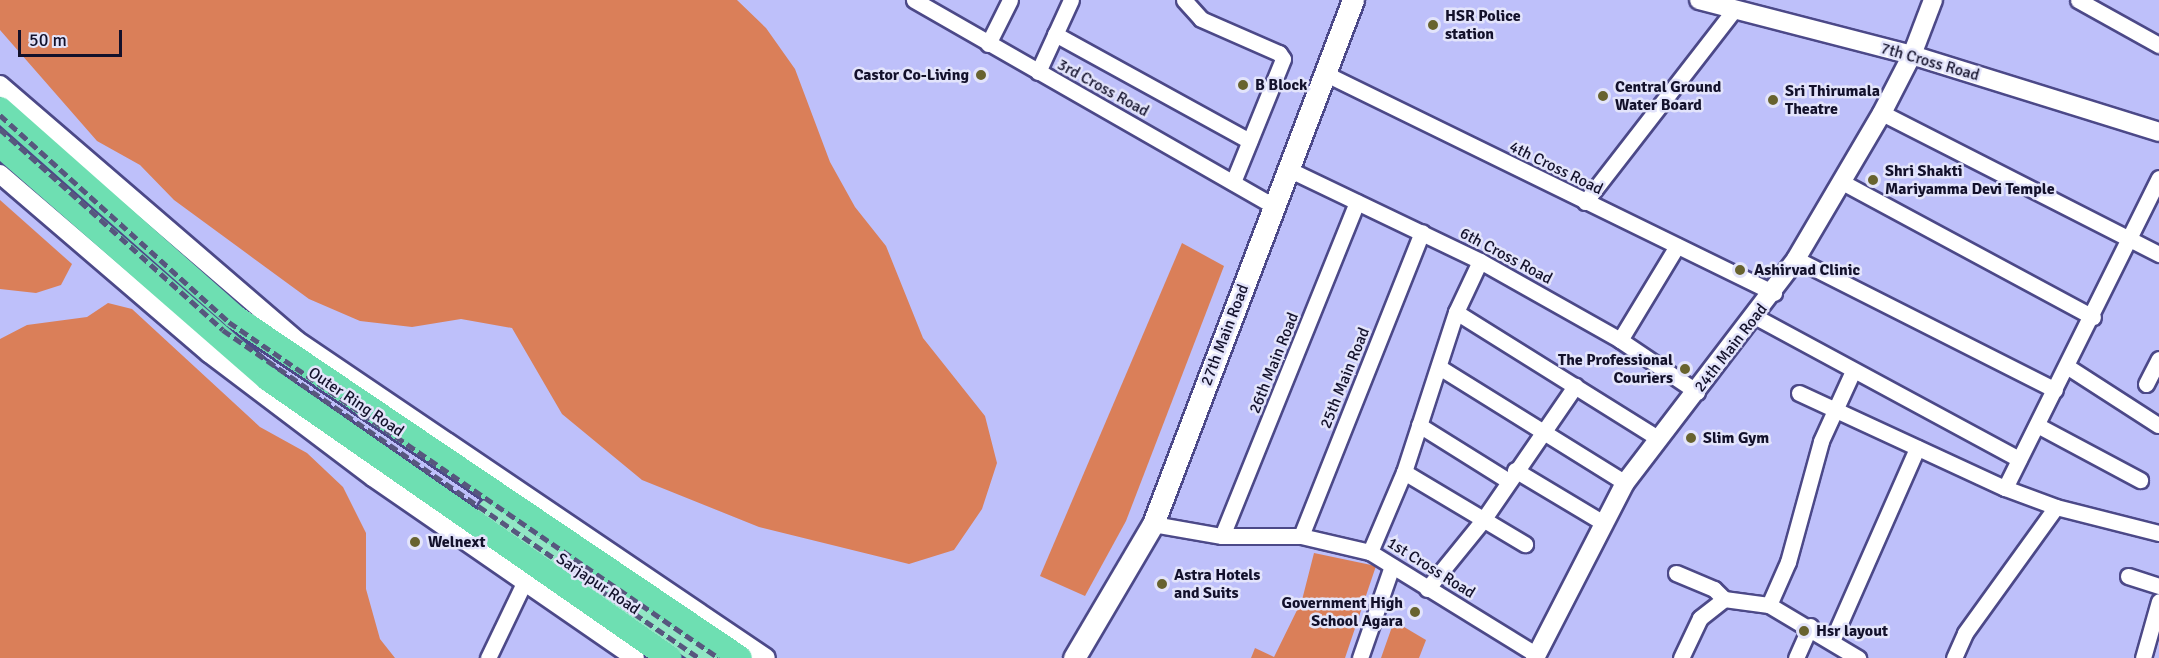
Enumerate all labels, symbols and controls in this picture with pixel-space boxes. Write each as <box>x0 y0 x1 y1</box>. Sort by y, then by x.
place label: HSR Police station <box>1445 6 1521 44</box>
scale bar <box>21 18 124 56</box>
marker: HSR Police station <box>1426 18 1440 32</box>
text: 50 m <box>29 29 67 51</box>
street label: 7th Cross Road <box>1878 39 1982 85</box>
street label: 3rd Cross Road <box>1054 55 1152 121</box>
place label: Castor Co-Living <box>854 65 969 85</box>
marker: Castor Co-Living <box>974 68 988 82</box>
place label: B Block <box>1255 75 1307 95</box>
place label: Central Ground Water Board <box>1615 77 1721 115</box>
marker: B Block <box>1236 78 1250 92</box>
place label: Sri Thirumala Theatre <box>1785 81 1880 119</box>
marker: Central Ground Water Board <box>1596 89 1610 103</box>
marker: Sri Thirumala Theatre <box>1766 93 1780 107</box>
street label: 4th Cross Road <box>1506 137 1606 199</box>
place label: Shri Shakti Mariyamma Devi Temple <box>1885 161 2055 199</box>
marker: Shri Shakti Mariyamma Devi Temple <box>1866 173 1880 187</box>
street label: 6th Cross Road <box>1457 224 1555 288</box>
place label: Ashirvad Clinic <box>1754 260 1860 280</box>
marker: Ashirvad Clinic <box>1731 261 1749 279</box>
street label: 27th Main Road <box>1197 282 1253 388</box>
street label: 24th Main Road <box>1690 300 1772 396</box>
street label: 26th Main Road <box>1245 310 1303 416</box>
street label: 25th Main Road <box>1316 325 1374 431</box>
place label: The Professional Couriers <box>1558 350 1673 388</box>
marker: The Professional Couriers <box>1678 362 1692 376</box>
street label: Outer Ring Road <box>305 363 407 441</box>
place label: Slim Gym <box>1703 428 1769 448</box>
marker: Slim Gym <box>1684 431 1698 445</box>
place label: Welnext <box>428 532 486 552</box>
marker: Welnext <box>406 533 424 551</box>
street label: 1st Cross Road <box>1383 533 1479 603</box>
street label: Sarjapur Road <box>553 549 643 619</box>
place label: Astra Hotels and Suits <box>1174 565 1260 603</box>
marker: Astra Hotels and Suits <box>1155 577 1169 591</box>
place label: Government High School Agara <box>1282 593 1403 631</box>
marker: Government High School Agara <box>1408 605 1422 619</box>
place label: Hsr layout <box>1816 621 1888 641</box>
marker: Hsr layout <box>1797 624 1811 638</box>

